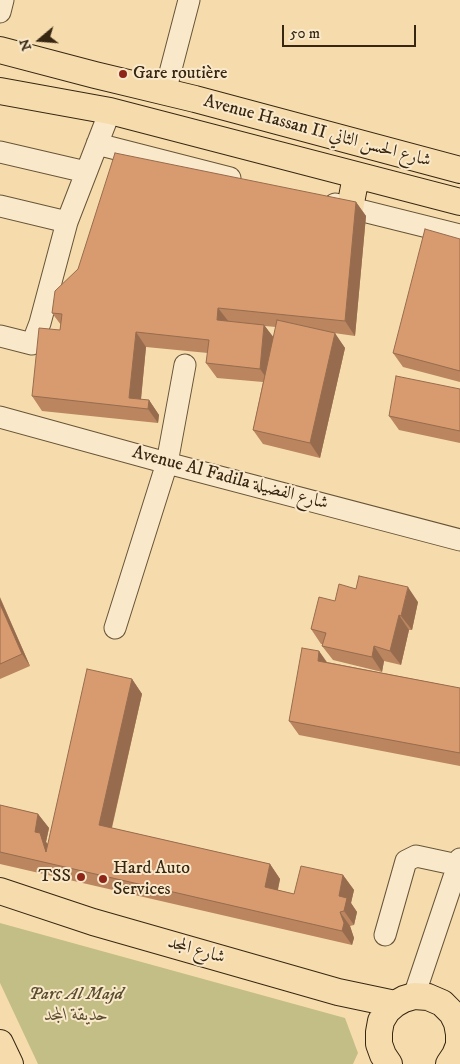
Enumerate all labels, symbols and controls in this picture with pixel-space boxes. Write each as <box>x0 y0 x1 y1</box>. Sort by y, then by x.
north arrow <box>15 15 65 65</box>
scale bar <box>285 15 419 47</box>
text: 50 m <box>290 24 320 43</box>
text: N <box>15 36 36 53</box>
place label: Gare routière <box>133 63 227 85</box>
marker: Gare routière <box>117 68 129 80</box>
street label: Avenue Hassan II شارع الحسن الثاني <box>201 91 433 173</box>
street label: Avenue Al Fadila شارع الفضيلة <box>130 442 330 516</box>
place label: Hard Auto Services <box>113 858 190 901</box>
place label: TSS <box>38 866 71 888</box>
marker: TSS <box>75 871 87 883</box>
marker: Hard Auto Services <box>97 873 109 885</box>
street label: شارع المجد <box>165 933 227 969</box>
park label: Parc Al Majd حديقة المجد <box>29 984 123 1026</box>

